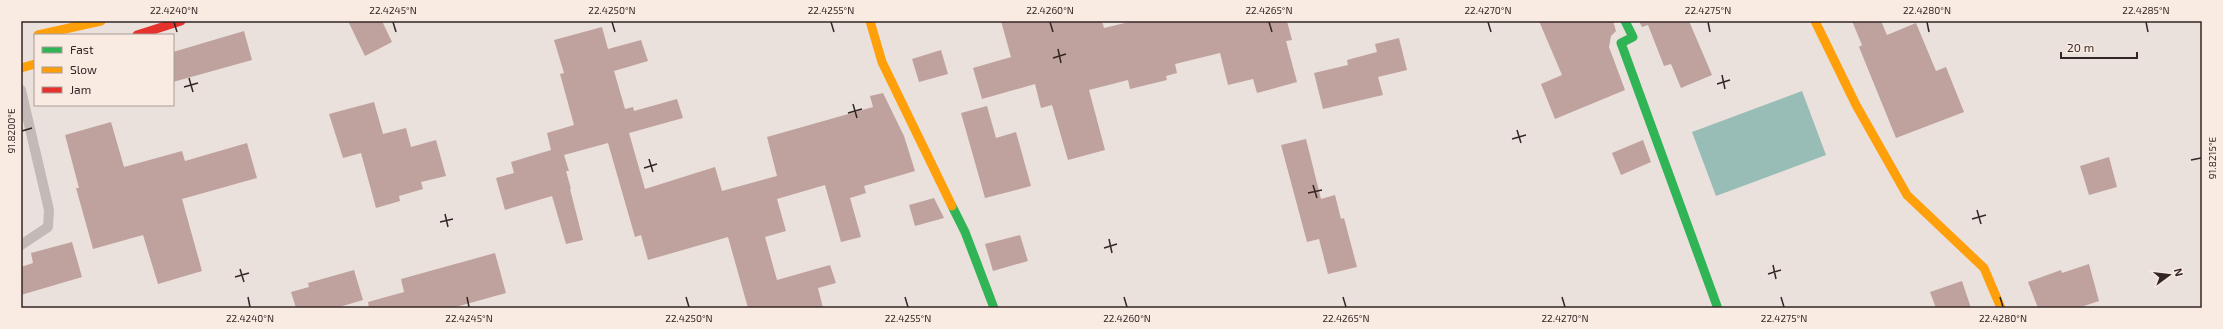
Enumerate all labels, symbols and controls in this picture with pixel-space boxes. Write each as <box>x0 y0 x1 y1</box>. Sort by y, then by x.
text: 22.4240°N <box>150 4 198 16</box>
text: 22.4245°N <box>369 4 417 16</box>
text: 22.4250°N <box>588 4 636 16</box>
text: 22.4255°N <box>808 4 854 16</box>
text: 22.4260°N <box>1026 4 1074 16</box>
text: 22.4265°N <box>1246 4 1292 16</box>
text: 22.4270°N <box>1464 4 1512 16</box>
text: 22.4275°N <box>1685 4 1731 16</box>
text: 22.4280°N <box>1903 4 1951 16</box>
text: 22.4285°N <box>2122 4 2170 16</box>
legend <box>34 34 174 106</box>
scale bar <box>2061 34 2137 60</box>
text: 20 m <box>2067 40 2094 54</box>
text: Fast <box>70 42 94 56</box>
text: Slow <box>70 62 97 76</box>
text: Jam <box>70 82 91 96</box>
text: 91.8200°E <box>5 108 17 153</box>
text: 91.8215°E <box>2206 136 2218 179</box>
north arrow <box>2149 255 2189 295</box>
text: N <box>2172 267 2186 278</box>
text: 22.4240°N <box>226 312 274 324</box>
text: 22.4245°N <box>445 312 493 324</box>
text: 22.4250°N <box>665 312 713 324</box>
text: 22.4255°N <box>885 312 931 324</box>
text: 22.4260°N <box>1103 312 1151 324</box>
text: 22.4265°N <box>1323 312 1369 324</box>
text: 22.4270°N <box>1541 312 1589 324</box>
text: 22.4275°N <box>1761 312 1807 324</box>
text: 22.4280°N <box>1979 312 2027 324</box>

